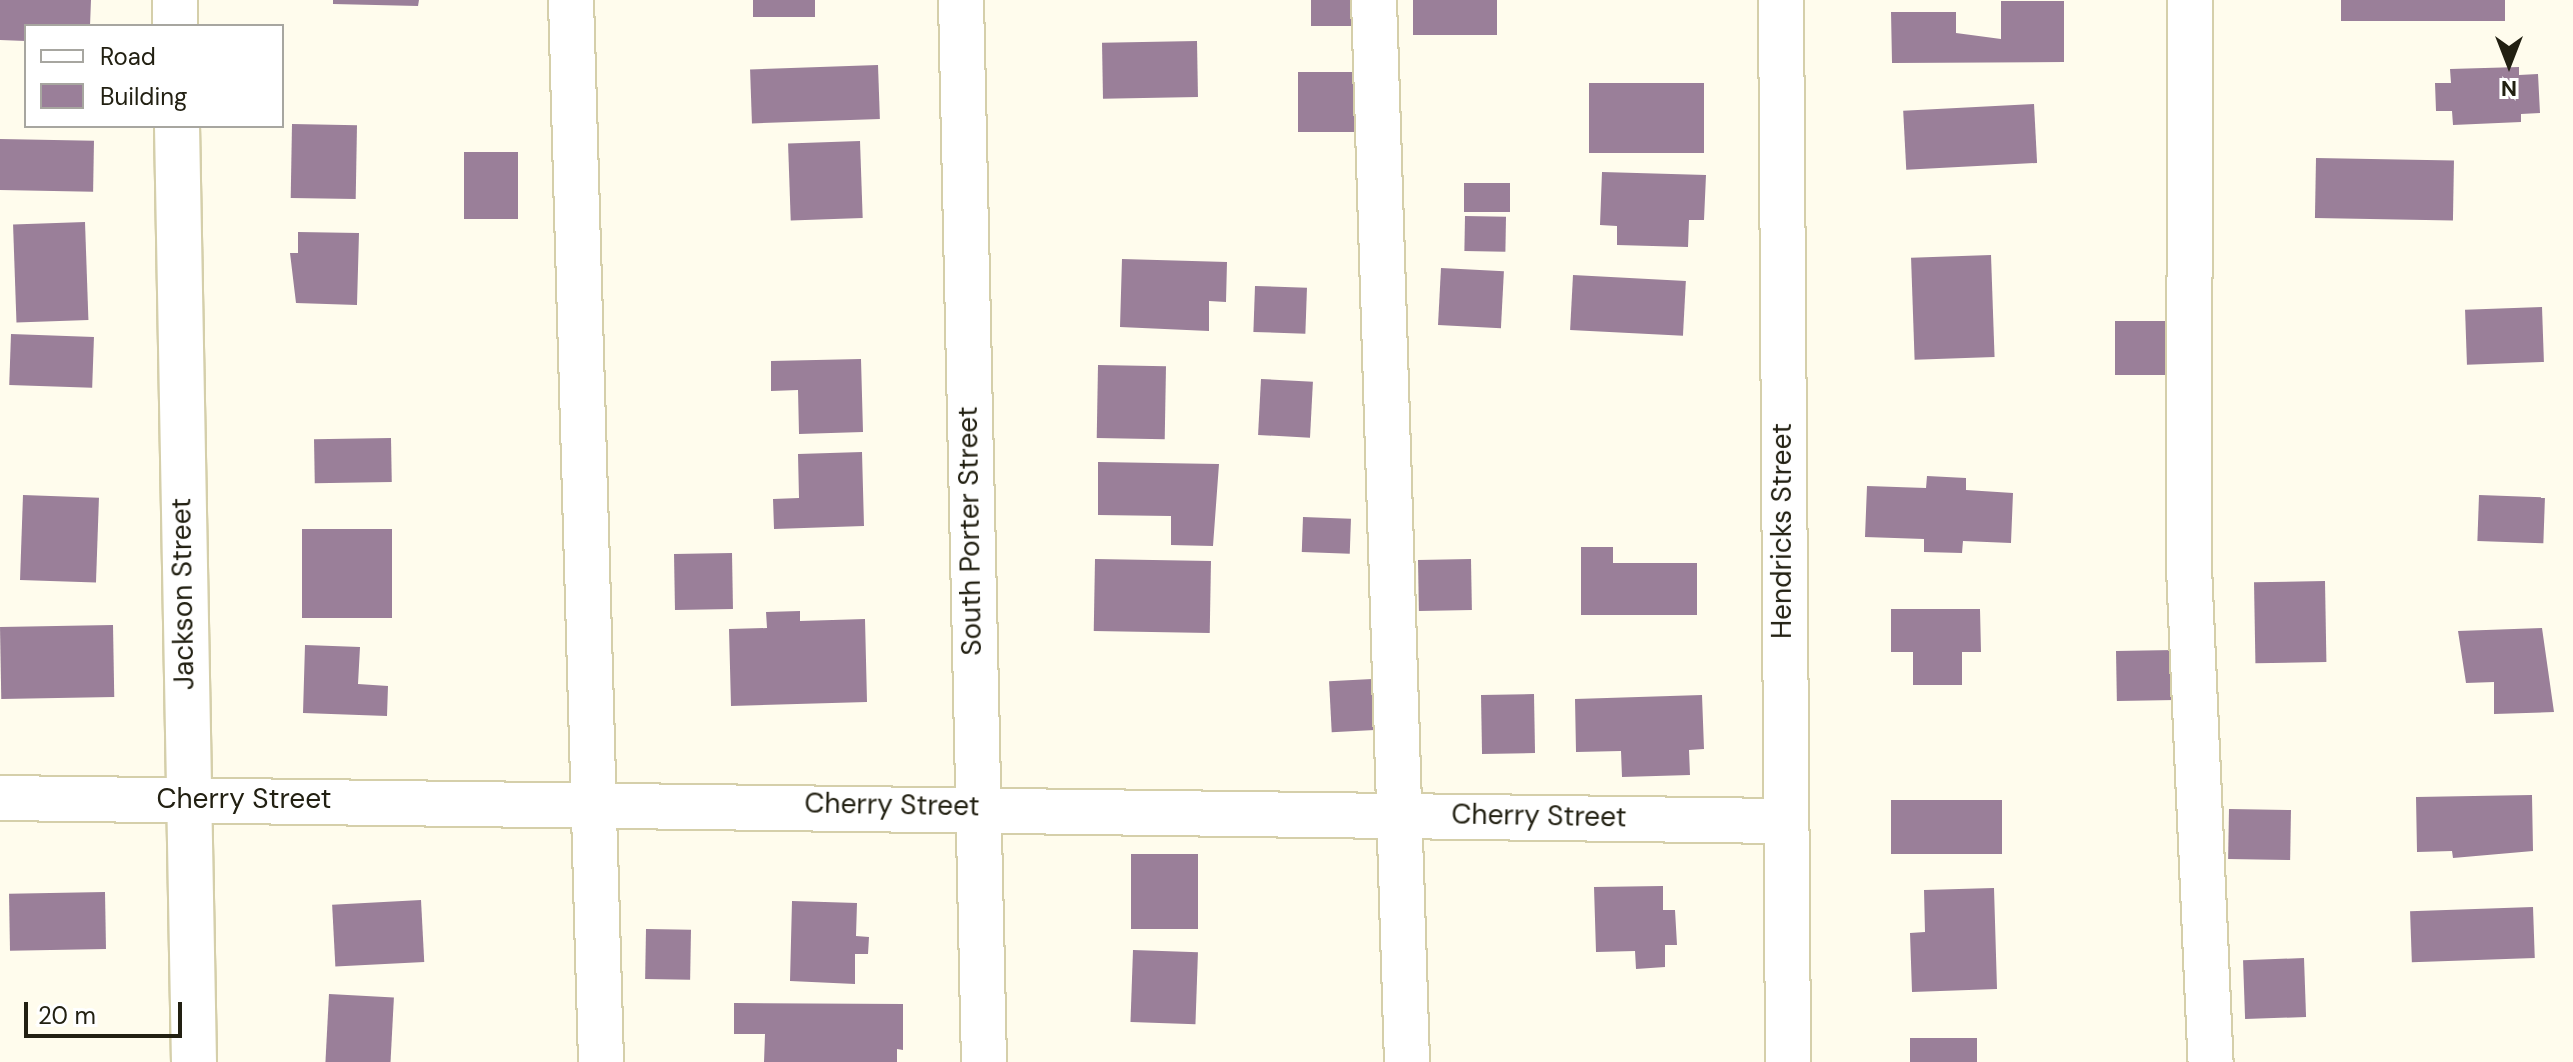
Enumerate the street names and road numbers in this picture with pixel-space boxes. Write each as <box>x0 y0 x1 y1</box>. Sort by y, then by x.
street label: South Porter Street <box>951 406 989 656</box>
street label: Hendricks Street <box>1765 423 1799 639</box>
street label: Jackson Street <box>165 498 201 690</box>
street label: Cherry Street <box>156 782 332 816</box>
street label: Cherry Street <box>804 787 980 823</box>
street label: Cherry Street <box>1451 798 1627 834</box>

